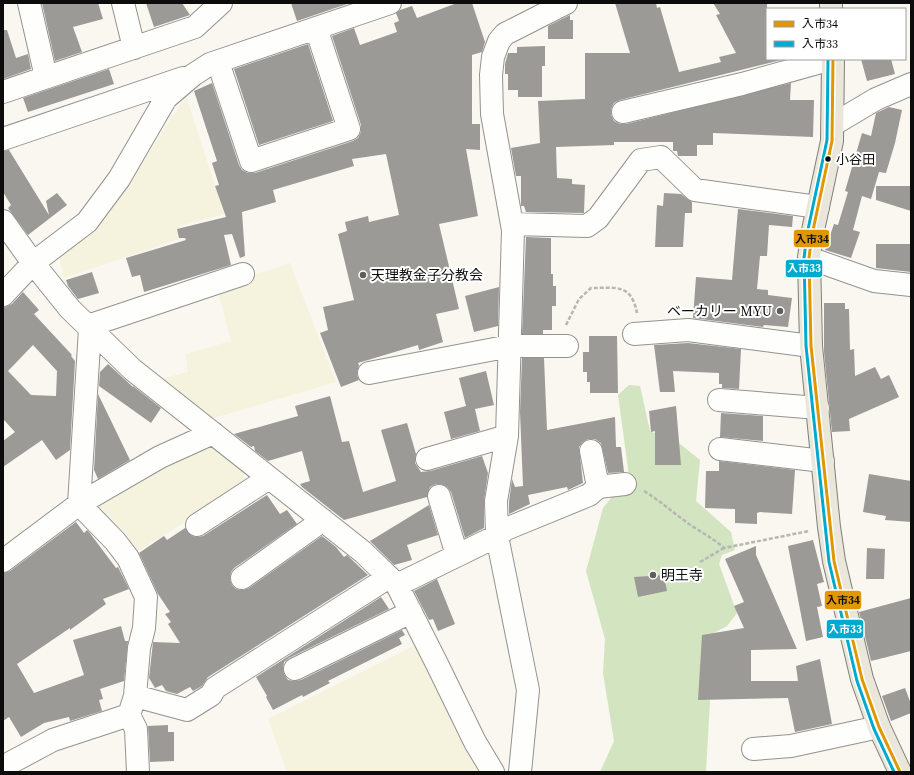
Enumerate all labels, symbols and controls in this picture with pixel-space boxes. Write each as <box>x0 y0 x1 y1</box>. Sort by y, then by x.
legend <box>766 8 906 60</box>
text: 入市34 <box>802 16 838 32</box>
text: 入市33 <box>802 36 838 52</box>
place label: 小谷田 <box>836 151 875 168</box>
marker: 小谷田 <box>823 154 833 164</box>
line badge: 入市34 <box>793 229 830 248</box>
text: 入市34 <box>795 232 829 247</box>
line badge: 入市33 <box>785 259 823 278</box>
text: 入市33 <box>787 261 821 276</box>
place label: 天理教金子分教会 <box>371 265 483 285</box>
marker: 天理教金子分教会 <box>358 270 368 280</box>
place label: ベーカリー MYU <box>667 301 772 321</box>
marker: ベーカリー MYU <box>775 306 785 316</box>
place label: 明王寺 <box>661 565 703 585</box>
marker: 明王寺 <box>648 570 658 580</box>
line badge: 入市34 <box>824 590 862 610</box>
text: 入市34 <box>826 593 860 608</box>
line badge: 入市33 <box>826 619 864 639</box>
text: 入市33 <box>828 622 862 637</box>

